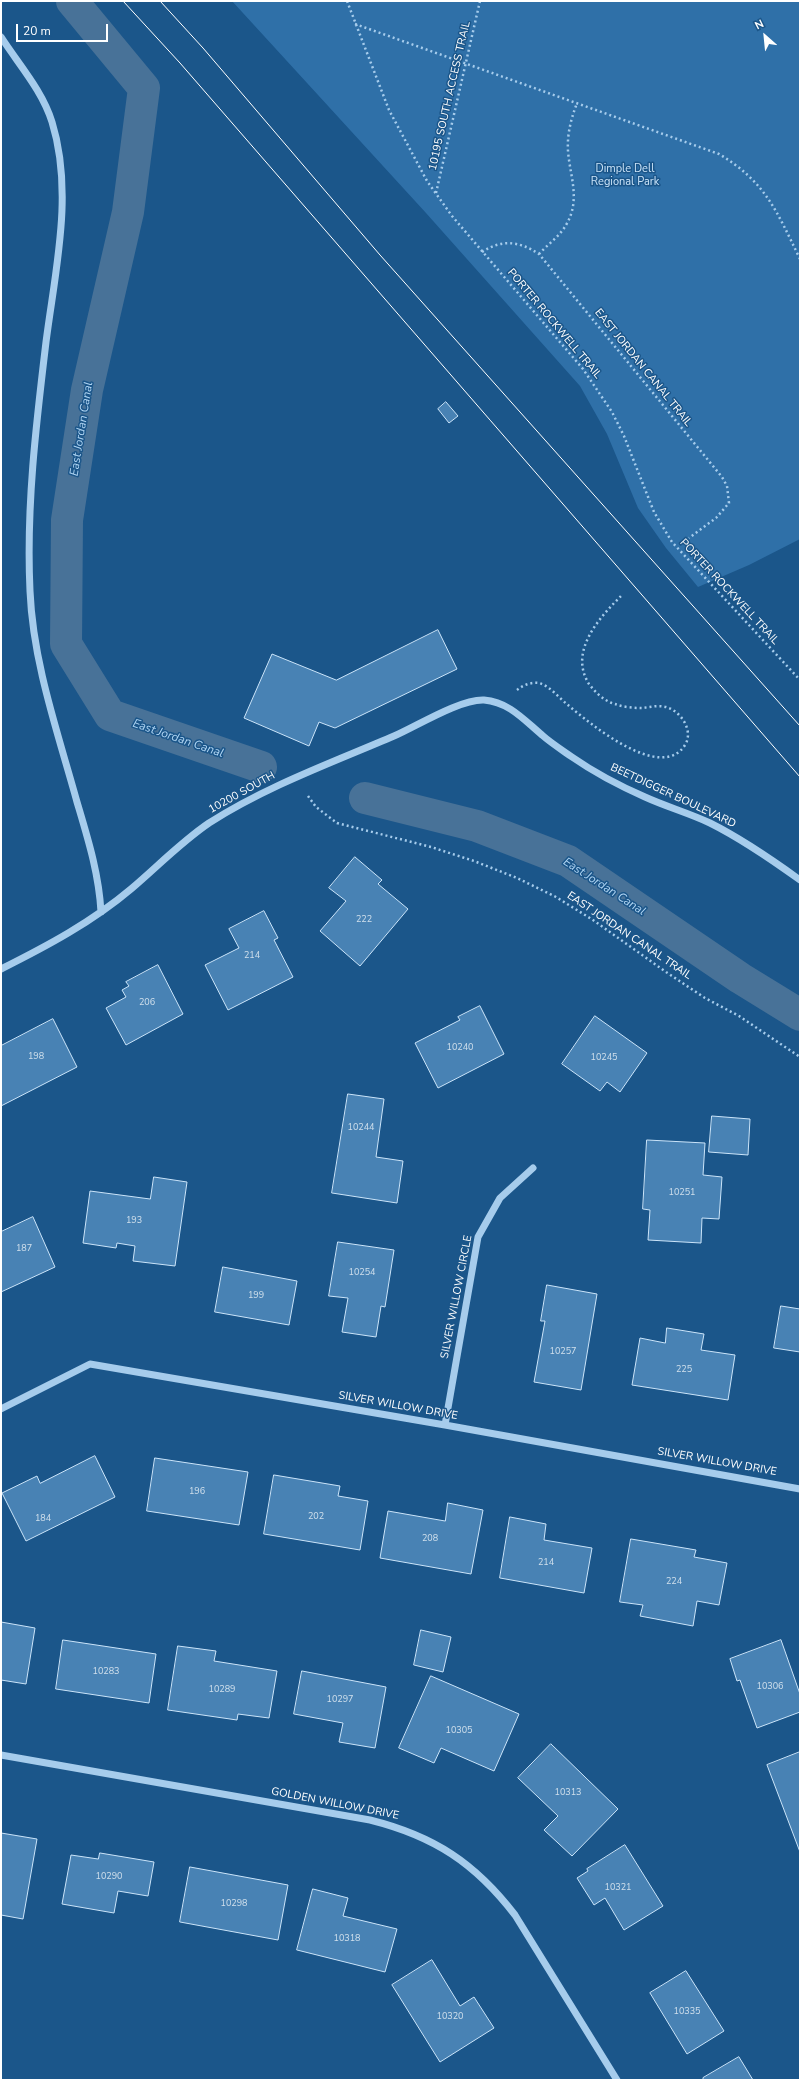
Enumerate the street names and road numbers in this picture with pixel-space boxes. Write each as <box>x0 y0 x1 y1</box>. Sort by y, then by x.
street label: 10195 SOUTH ACCESS TRAIL <box>426 20 474 172</box>
street label: PORTER ROCKWELL TRAIL <box>504 266 604 382</box>
street label: EAST JORDAN CANAL TRAIL <box>591 307 695 429</box>
street label: PORTER ROCKWELL TRAIL <box>677 536 781 648</box>
street label: BEETDIGGER BOULEVARD <box>608 761 738 831</box>
street label: 10200 SOUTH <box>206 769 278 817</box>
street label: EAST JORDAN CANAL TRAIL <box>564 889 694 983</box>
street label: SILVER WILLOW CIRCLE <box>439 1234 475 1360</box>
street label: SILVER WILLOW DRIVE <box>337 1389 459 1423</box>
street label: SILVER WILLOW DRIVE <box>656 1445 778 1479</box>
street label: GOLDEN WILLOW DRIVE <box>270 1785 400 1823</box>

